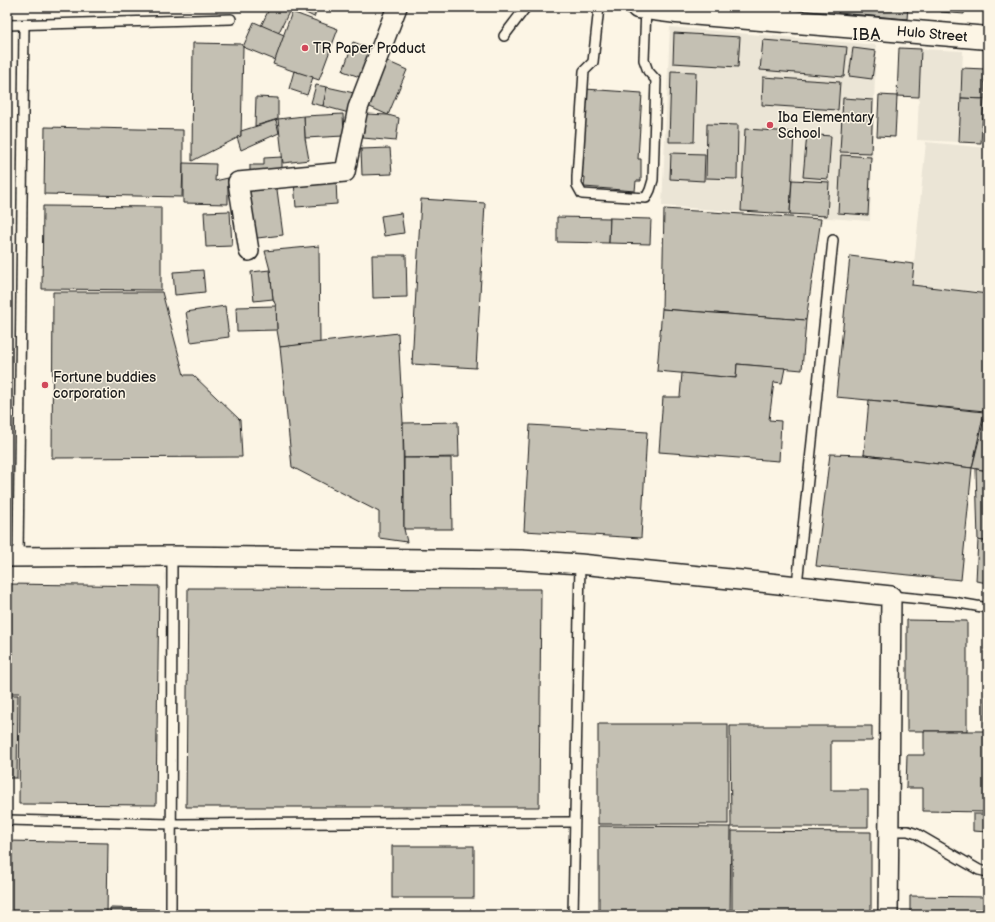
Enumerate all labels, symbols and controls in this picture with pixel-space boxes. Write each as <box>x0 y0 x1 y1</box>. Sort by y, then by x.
street label: Hulo Street <box>896 22 969 46</box>
district label: IBA <box>853 26 881 45</box>
place label: TR Paper Product <box>313 40 426 57</box>
marker: TR Paper Product <box>300 43 310 53</box>
place label: Iba Elementary School <box>778 109 875 142</box>
marker: Iba Elementary School <box>765 120 775 130</box>
place label: Fortune buddies corporation <box>53 369 156 402</box>
marker: Fortune buddies corporation <box>40 380 50 390</box>

